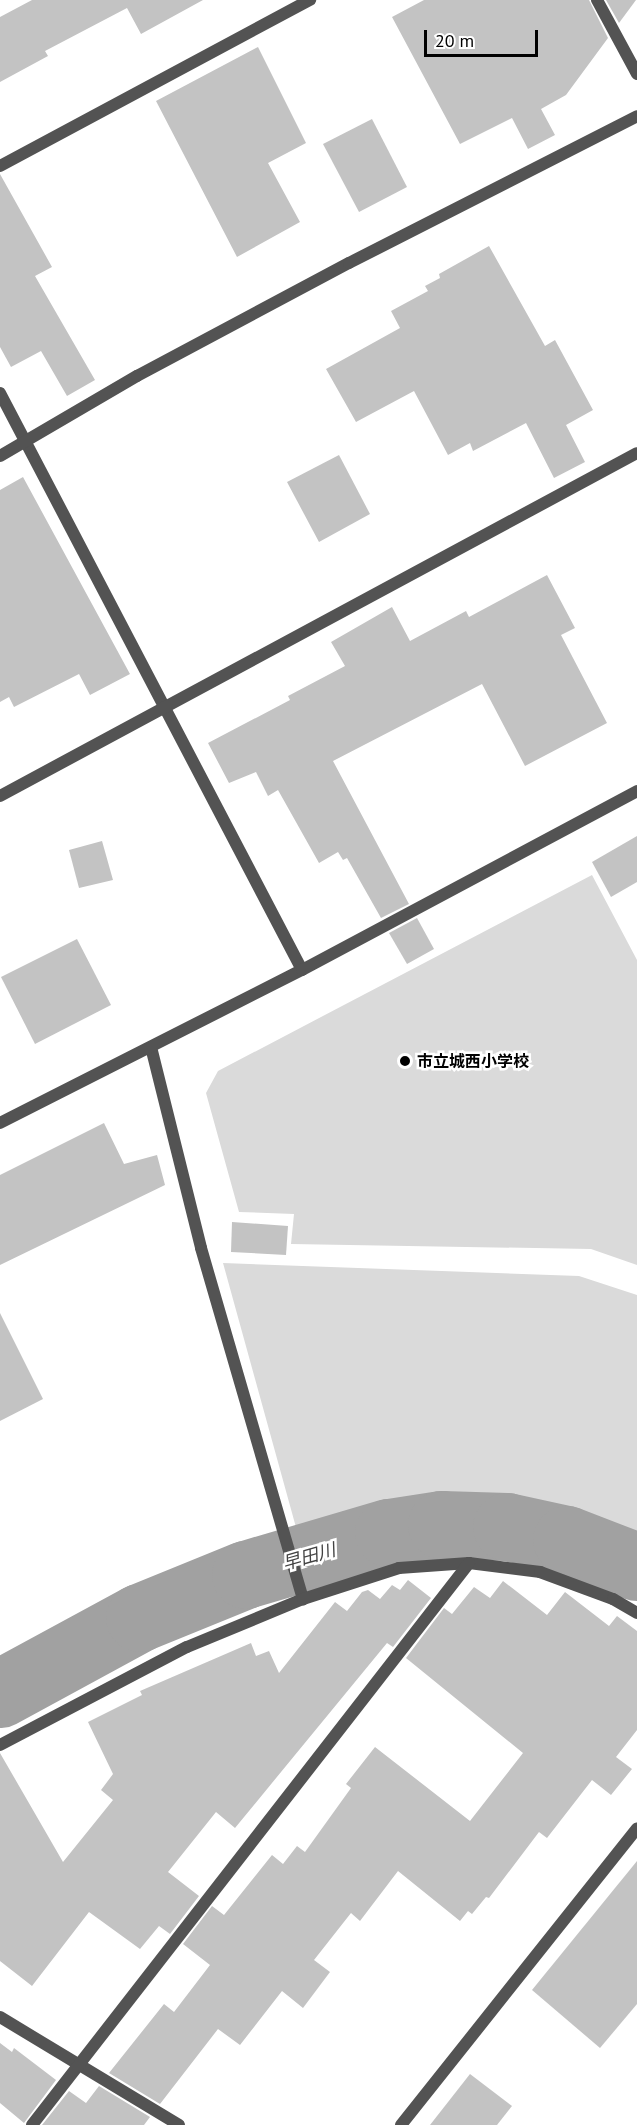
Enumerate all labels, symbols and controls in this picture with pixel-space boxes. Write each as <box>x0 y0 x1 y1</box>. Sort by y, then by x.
scale bar <box>427 18 541 56</box>
text: 20 m <box>435 29 474 52</box>
place label: 市立城西小学校 <box>417 1051 529 1071</box>
marker: 市立城西小学校 <box>398 1054 412 1068</box>
water label: 早田川 <box>280 1539 338 1575</box>

